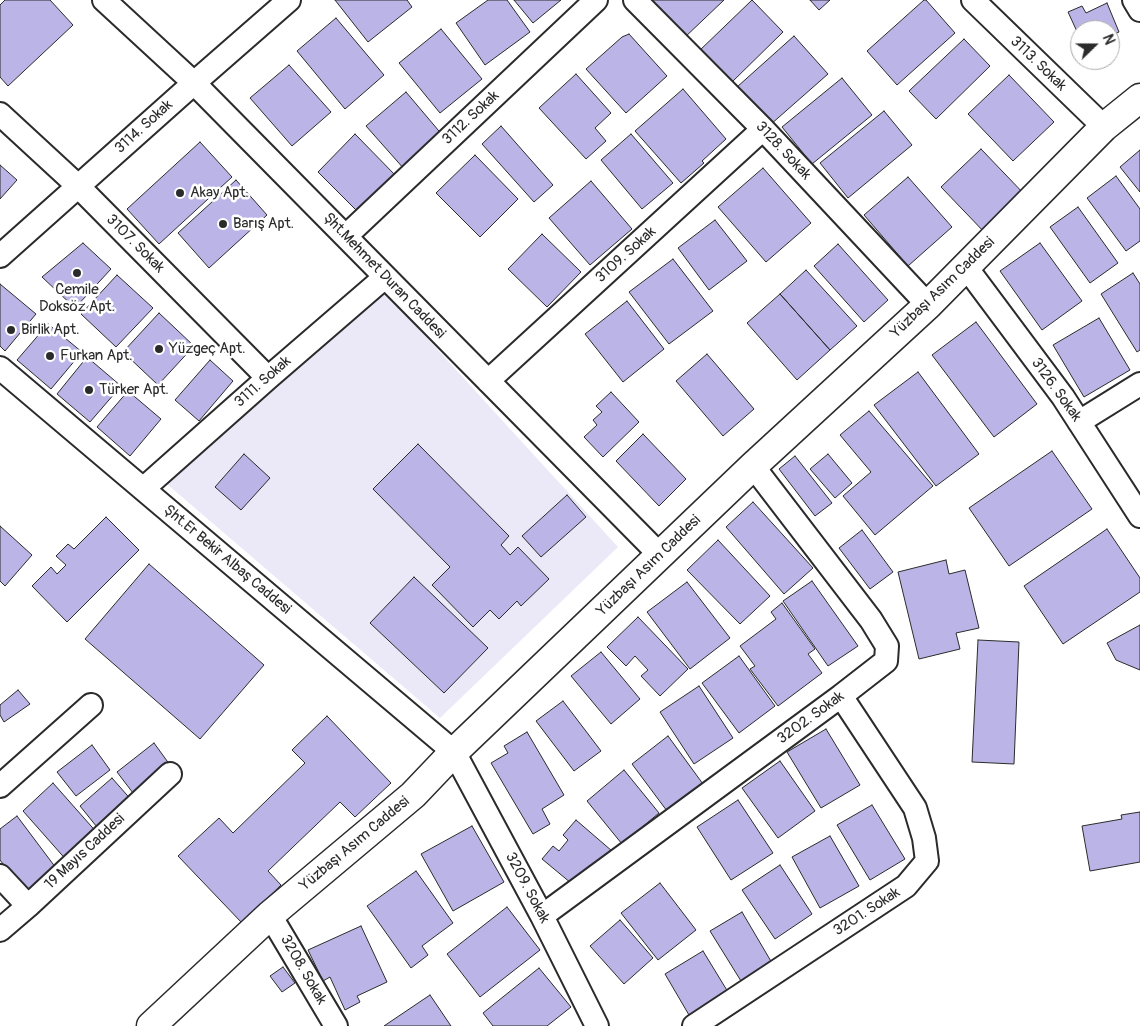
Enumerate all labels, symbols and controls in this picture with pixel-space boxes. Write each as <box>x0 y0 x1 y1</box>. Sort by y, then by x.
north arrow <box>1070 20 1120 70</box>
text: N <box>1099 32 1118 47</box>
street label: 3113. Sokak <box>1006 33 1070 95</box>
street label: 3112. Sokak <box>439 87 503 149</box>
street label: 3114. Sokak <box>111 96 177 158</box>
street label: 3128. Sokak <box>752 118 814 184</box>
place label: Akay Apt. <box>190 184 249 202</box>
marker: Akay Apt. <box>174 187 186 199</box>
street label: Şht.Mehmet Duran Caddesi <box>319 209 449 343</box>
street label: 3107. Sokak <box>102 211 168 277</box>
place label: Barış Apt. <box>233 215 294 233</box>
marker: Barış Apt. <box>217 218 229 230</box>
street label: 3109. Sokak <box>592 223 660 287</box>
street label: Yüzbaşı Asım Caddesi <box>887 234 999 342</box>
marker: Cemile Doksöz Apt. <box>71 267 83 279</box>
place label: Cemile Doksöz Apt. <box>39 281 115 316</box>
place label: Birlik Apt. <box>21 321 79 339</box>
marker: Birlik Apt. <box>5 324 17 336</box>
place label: Yüzgeç Apt. <box>169 340 245 358</box>
marker: Yüzgeç Apt. <box>153 343 165 355</box>
place label: Furkan Apt. <box>60 347 133 365</box>
marker: Furkan Apt. <box>44 350 56 362</box>
street label: 3111. Sokak <box>231 353 295 411</box>
street label: 3126. Sokak <box>1027 355 1085 425</box>
place label: Türker Apt. <box>99 381 169 399</box>
marker: Türker Apt. <box>83 384 95 396</box>
street label: Şht.Er Bekir Albaş Caddesi <box>160 502 294 618</box>
street label: Yüzbaşı Asım Caddesi <box>593 512 705 620</box>
street label: 3202. Sokak <box>774 688 848 748</box>
street label: Yüzbaşı Asım Caddesi <box>297 793 413 895</box>
street label: 19 Mayıs Caddesi <box>41 810 129 894</box>
street label: 3209. Sokak <box>501 850 553 926</box>
street label: 3201. Sokak <box>830 884 904 940</box>
street label: 3208. Sokak <box>276 932 330 1008</box>

